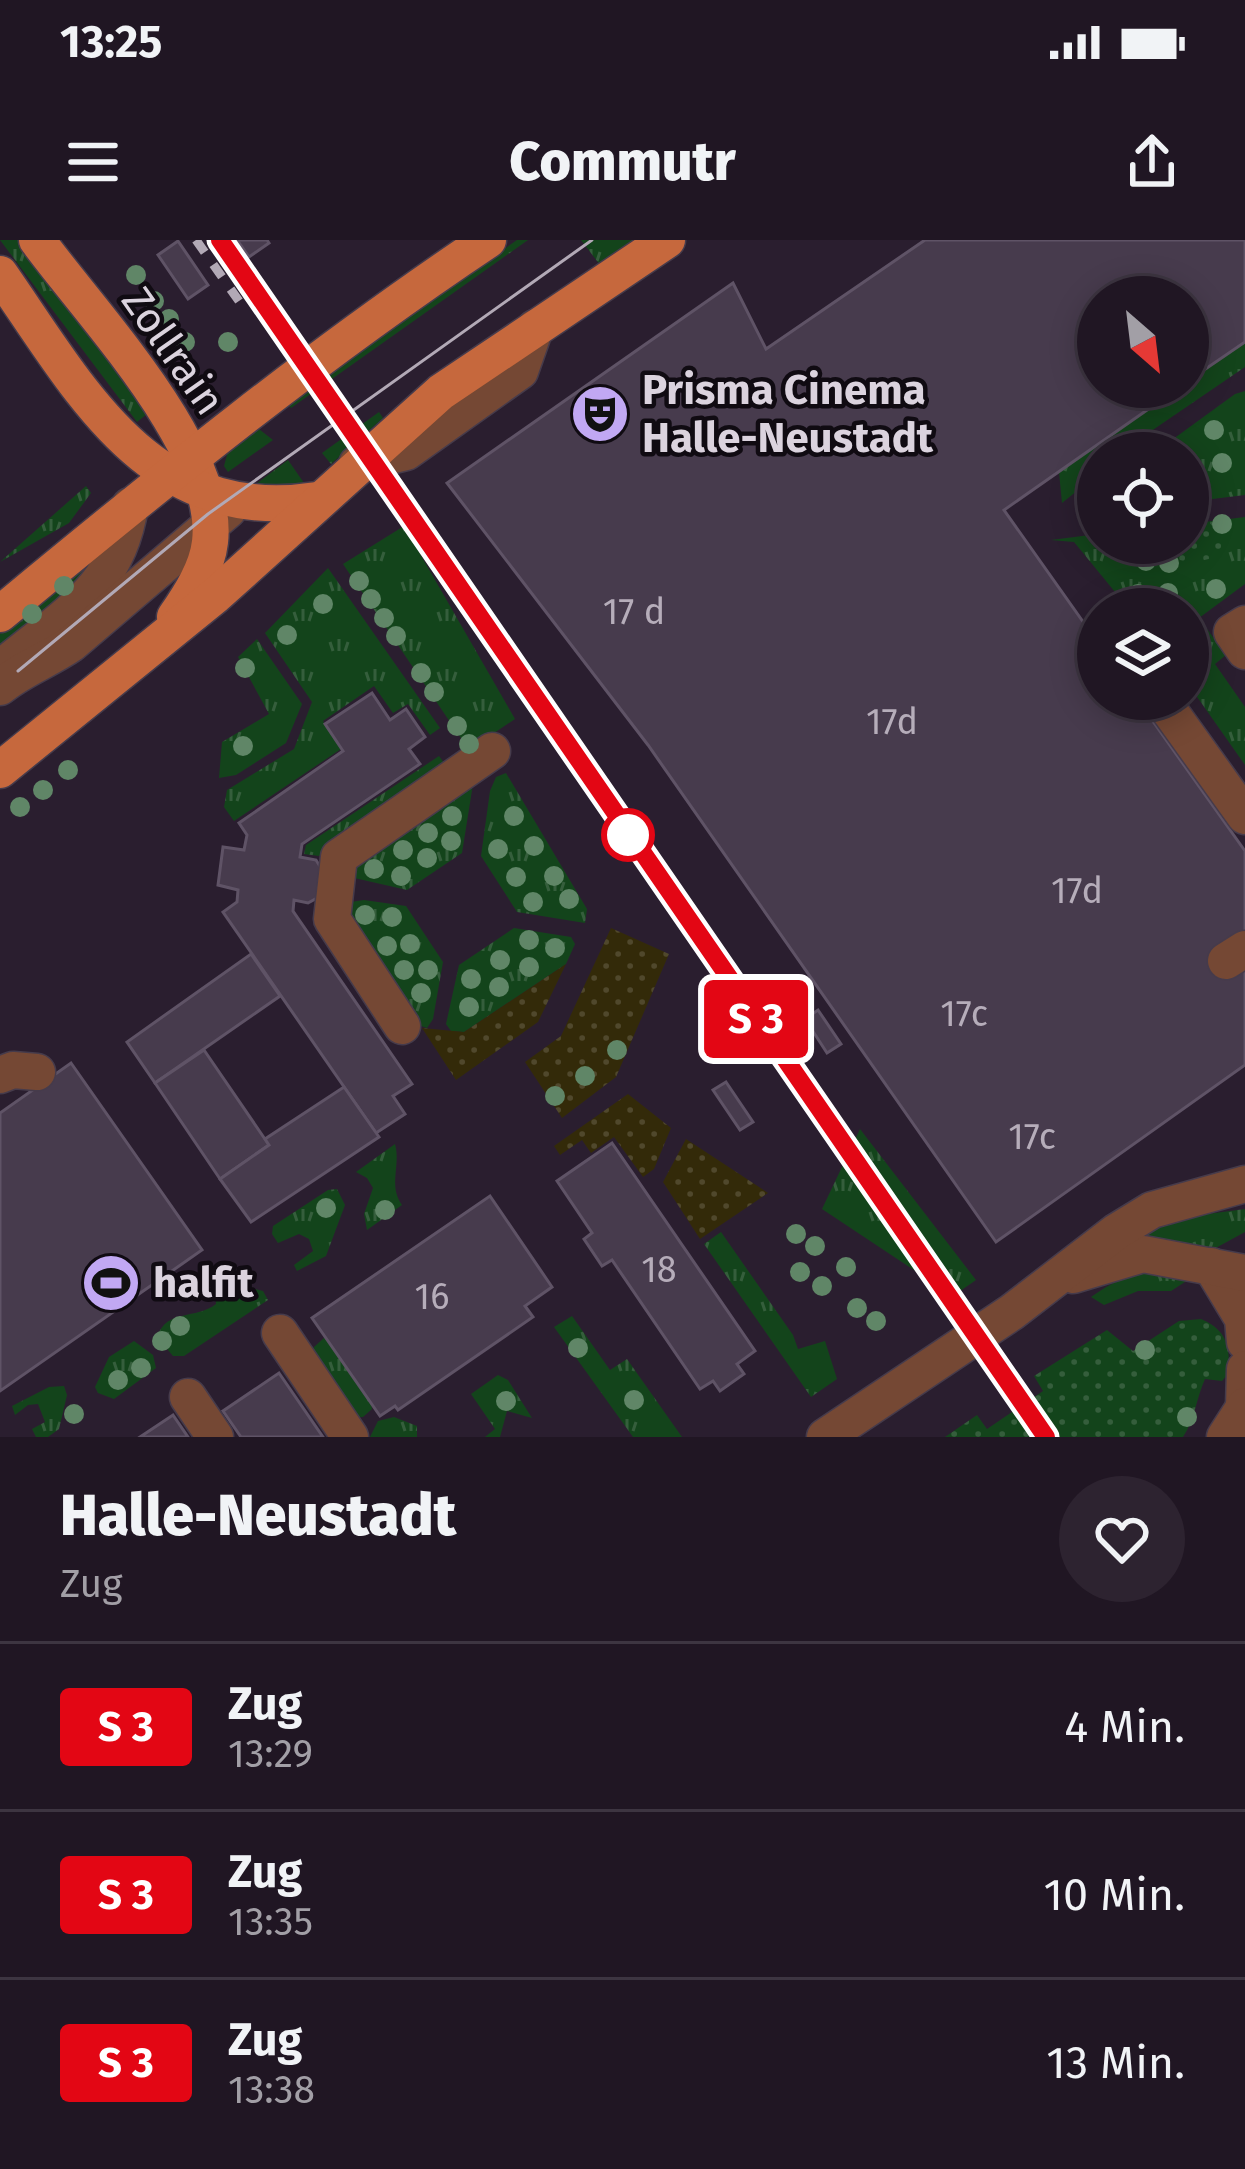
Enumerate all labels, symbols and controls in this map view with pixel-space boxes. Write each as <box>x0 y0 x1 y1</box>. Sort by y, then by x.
text: 13:25 <box>60 15 162 69</box>
icon: menu <box>60 129 126 195</box>
icon: share <box>1119 129 1185 195</box>
text: Commutr <box>509 130 736 194</box>
north arrow <box>1077 276 1209 408</box>
map controls <box>1077 276 1209 720</box>
street label: Zollrain <box>111 278 235 424</box>
place label: Prisma Cinema Halle-Neustadt <box>642 365 934 463</box>
theatre icon: Prisma Cinema Halle-Neustadt <box>569 383 631 445</box>
button: locate <box>1077 432 1209 564</box>
button: layers <box>1077 588 1209 720</box>
house number: 17 d <box>603 590 665 634</box>
house number: 17d <box>866 700 918 744</box>
unlabelled marker <box>603 810 653 860</box>
house number: 17d <box>1051 869 1103 913</box>
line badge: S 3 <box>687 980 825 1058</box>
house number: 17c <box>940 992 988 1036</box>
text: S 3 <box>728 994 784 1044</box>
house number: 17c <box>1008 1115 1056 1159</box>
house number: 18 <box>641 1248 677 1292</box>
sports icon: halfit <box>80 1252 142 1314</box>
place label: halfit <box>153 1258 254 1308</box>
house number: 16 <box>415 1275 449 1319</box>
button: heart <box>1059 1476 1185 1602</box>
text: Halle-Neustadt <box>60 1482 456 1550</box>
text: Zug <box>60 1561 123 1607</box>
text: Zug <box>228 1677 302 1731</box>
text: 4 Min. <box>1064 1700 1185 1754</box>
text: S 3 <box>98 1702 154 1752</box>
text: 13:29 <box>228 1731 313 1777</box>
text: Zug <box>228 1845 302 1899</box>
text: 10 Min. <box>1044 1868 1185 1922</box>
text: S 3 <box>98 1870 154 1920</box>
text: 13:35 <box>228 1899 313 1945</box>
text: Zug <box>228 2013 302 2067</box>
text: 13 Min. <box>1046 2036 1185 2090</box>
text: S 3 <box>98 2038 154 2088</box>
text: 13:38 <box>228 2067 315 2113</box>

